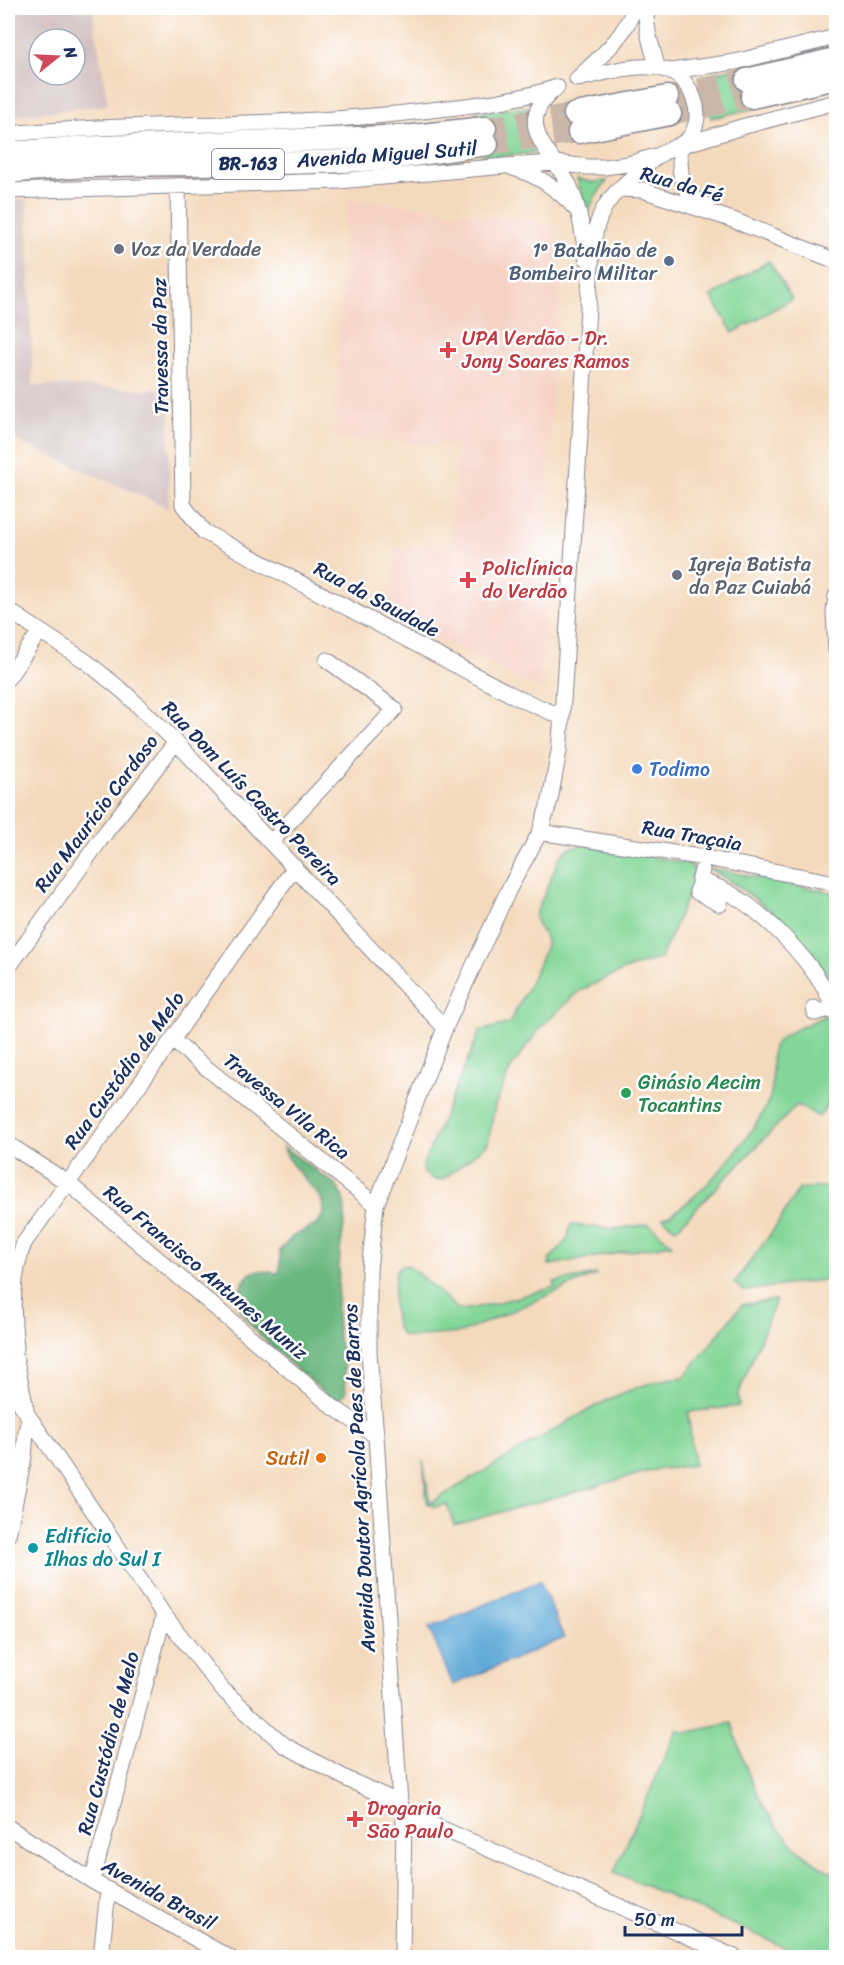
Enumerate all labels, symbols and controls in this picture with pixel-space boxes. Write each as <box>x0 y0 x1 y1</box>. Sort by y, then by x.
north arrow <box>27 27 87 87</box>
text: N <box>55 42 87 63</box>
street label: Avenida Miguel Sutil <box>295 131 480 178</box>
road number: BR-163 <box>212 149 284 179</box>
street label: Rua da Fé <box>636 156 728 213</box>
place label: Voz da Verdade <box>131 232 261 267</box>
place label: 1º Batalhão de Bombeiro Militar <box>509 233 658 291</box>
marker: Voz da Verdade <box>112 242 126 256</box>
marker: 1º Batalhão de Bombeiro Militar <box>662 254 676 268</box>
street label: Travessa da Paz <box>142 277 179 415</box>
place label: UPA Verdão - Dr. Jony Soares Ramos <box>461 321 630 379</box>
marker: UPA Verdão - Dr. Jony Soares Ramos <box>439 341 457 359</box>
place label: Igreja Batista da Paz Cuiabá <box>688 547 812 605</box>
street label: Rua da Saudade <box>307 551 446 647</box>
place label: Policlínica do Verdão <box>482 551 573 609</box>
marker: Igreja Batista da Paz Cuiabá <box>670 568 684 582</box>
marker: Policlínica do Verdão <box>459 571 477 589</box>
street label: Rua Dom Luís Castro Pereira <box>153 692 350 895</box>
street label: Rua Maurício Cardoso <box>25 727 168 900</box>
place label: Todimo <box>649 752 710 787</box>
marker: Todimo <box>630 762 644 776</box>
street label: Rua Traçaia <box>639 810 745 861</box>
street label: Rua Custódio de Melo <box>55 984 194 1157</box>
street label: Travessa Vila Rica <box>215 1044 358 1169</box>
place label: Ginásio Aecim Tocantins <box>638 1065 761 1123</box>
marker: Ginásio Aecim Tocantins <box>619 1086 633 1100</box>
street label: Rua Francisco Antunes Muniz <box>95 1176 316 1369</box>
street label: Avenida Doutor Agrícola Paes de Barros <box>333 1302 386 1654</box>
place label: Sutil <box>266 1441 310 1476</box>
marker: Sutil <box>314 1451 328 1465</box>
place label: Edifício Ilhas do Sul I <box>44 1519 162 1577</box>
marker: Edifício Ilhas do Sul I <box>26 1541 40 1555</box>
street label: Rua Custódio de Melo <box>67 1647 150 1839</box>
place label: Drogaria São Paulo <box>367 1791 453 1849</box>
marker: Drogaria São Paulo <box>348 1812 362 1826</box>
street label: Avenida Brasil <box>94 1848 223 1940</box>
scale bar <box>625 1899 742 1937</box>
text: 50 m <box>634 1904 675 1936</box>

